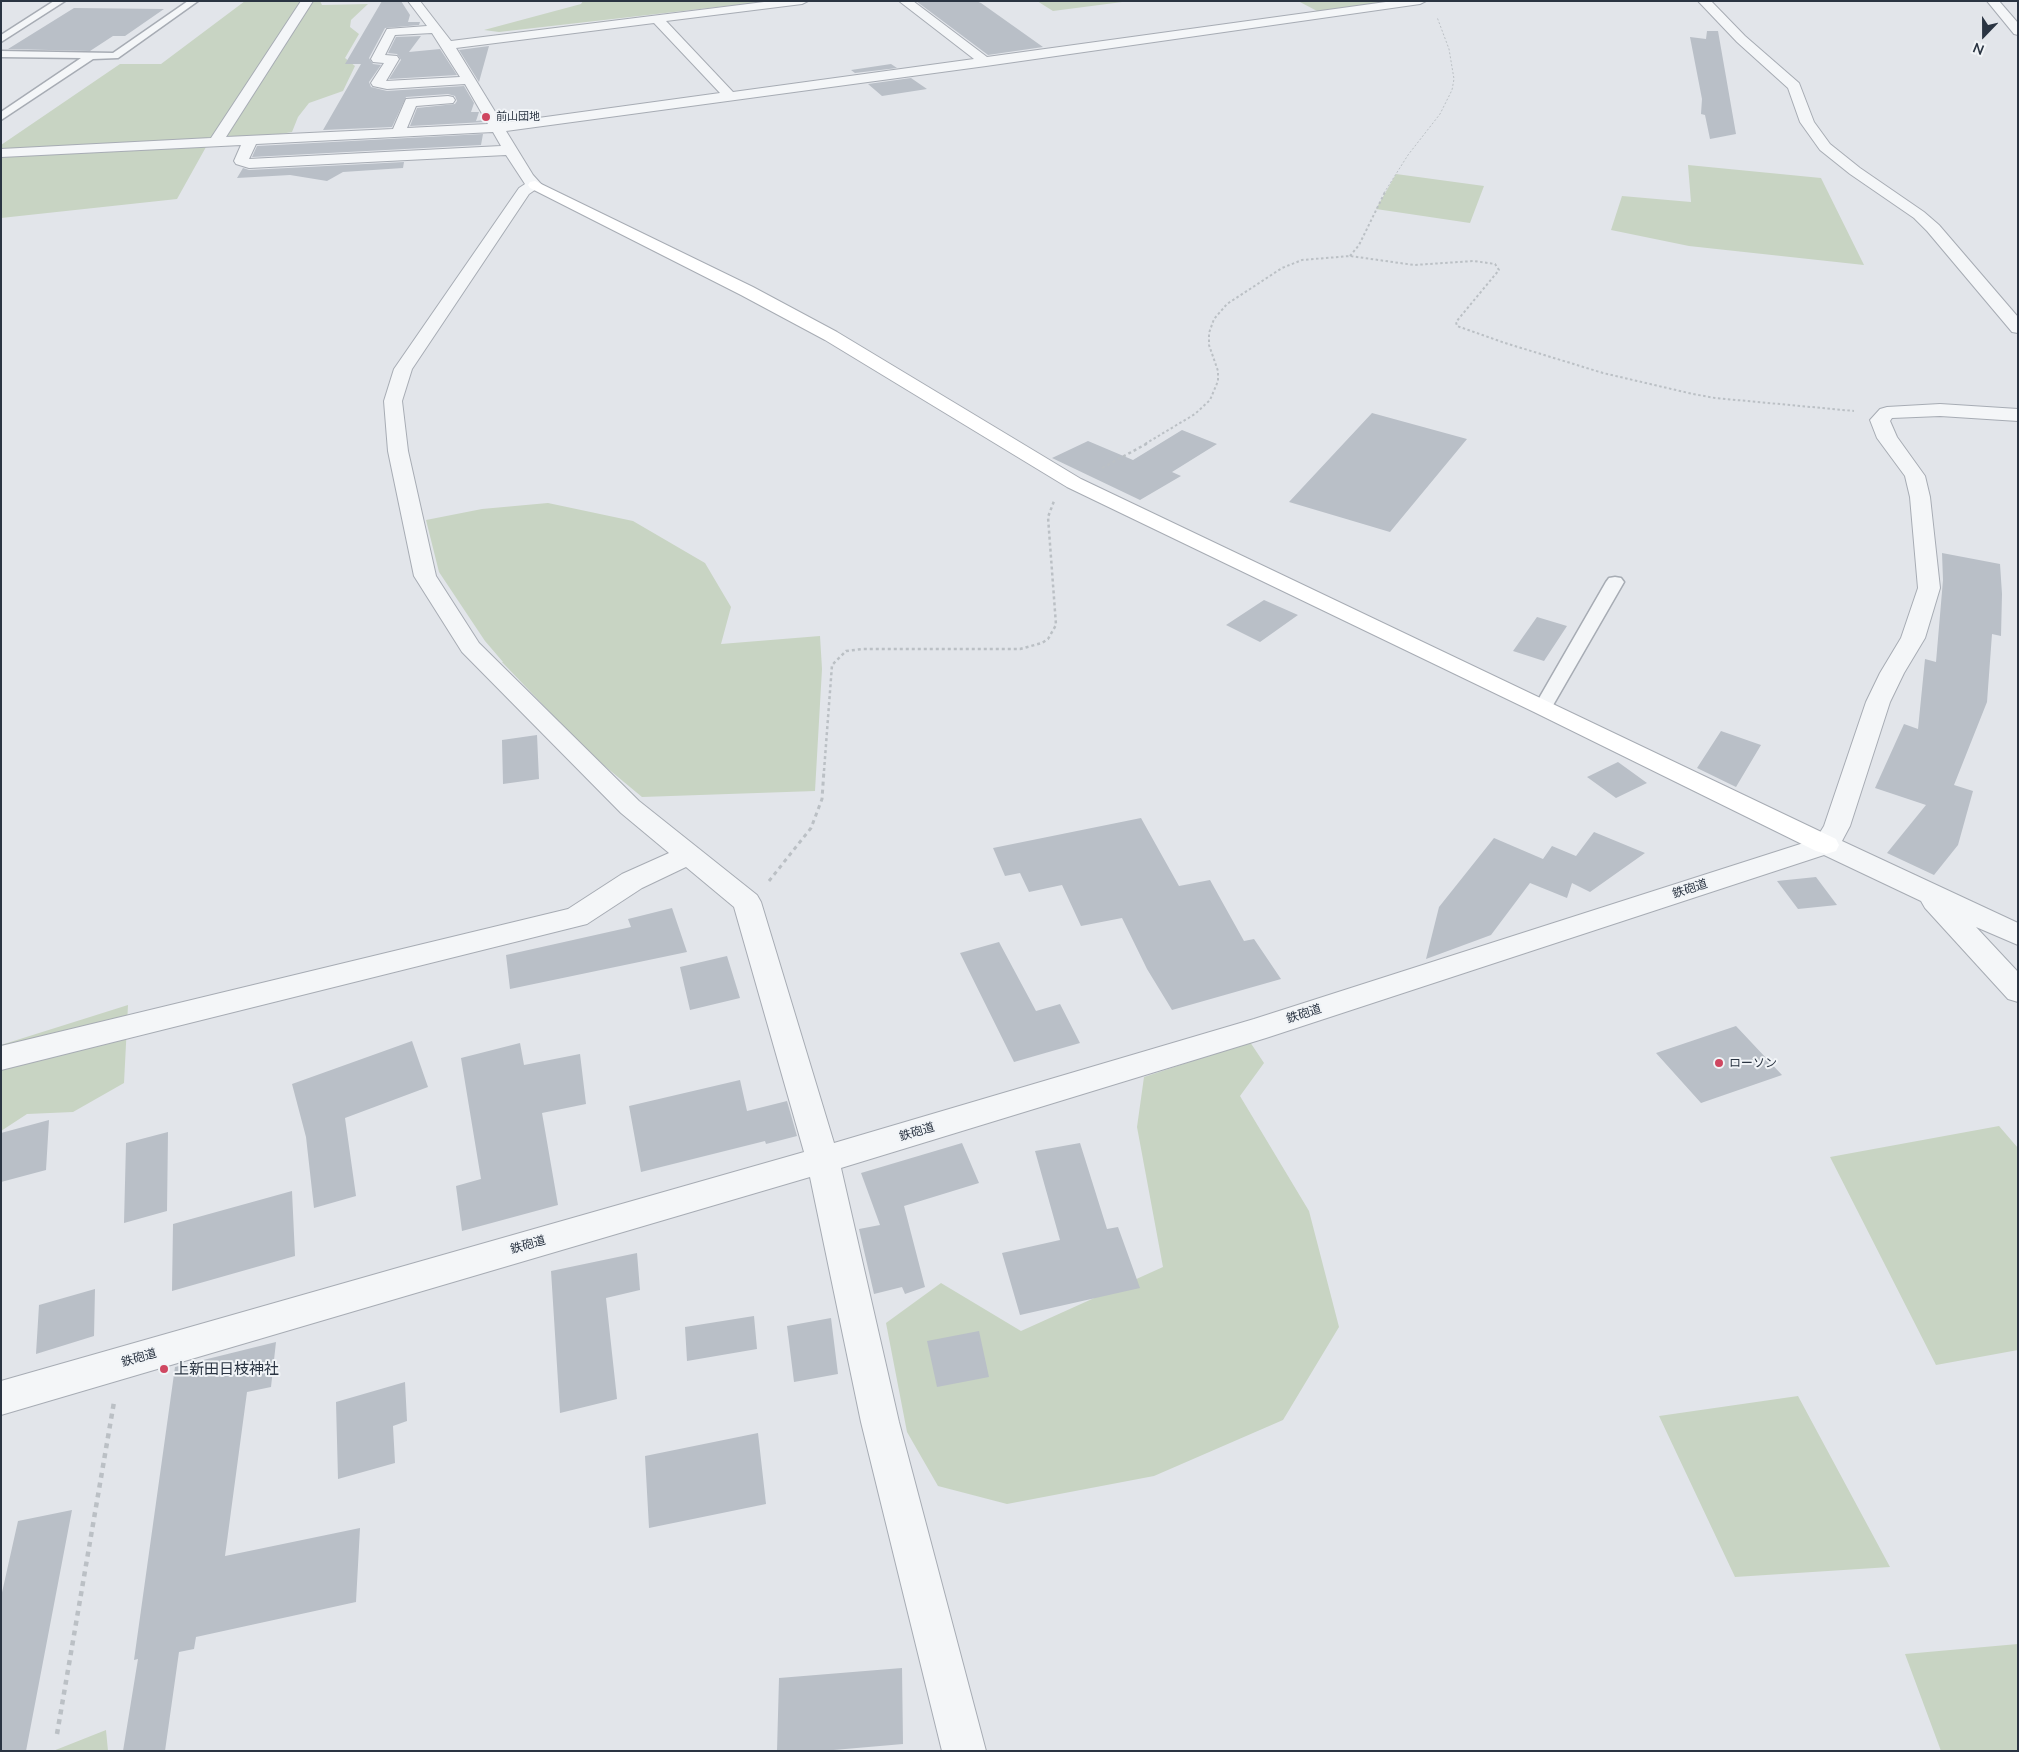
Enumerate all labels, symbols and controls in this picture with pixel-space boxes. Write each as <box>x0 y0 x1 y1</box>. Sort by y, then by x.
north arrow <box>1959 10 2009 60</box>
text: N <box>1970 39 1987 59</box>
place label: 前山団地 <box>496 110 540 124</box>
marker: 前山団地 <box>480 111 492 123</box>
street label: 鉄砲道 <box>1671 877 1709 901</box>
street label: 鉄砲道 <box>1285 1002 1323 1026</box>
place label: ローソン <box>1729 1056 1777 1070</box>
marker: ローソン <box>1713 1057 1725 1069</box>
street label: 鉄砲道 <box>898 1120 936 1144</box>
street label: 鉄砲道 <box>509 1233 547 1257</box>
street label: 鉄砲道 <box>120 1346 158 1370</box>
place label: 上新田日枝神社 <box>174 1360 279 1378</box>
marker: 上新田日枝神社 <box>158 1363 170 1375</box>

